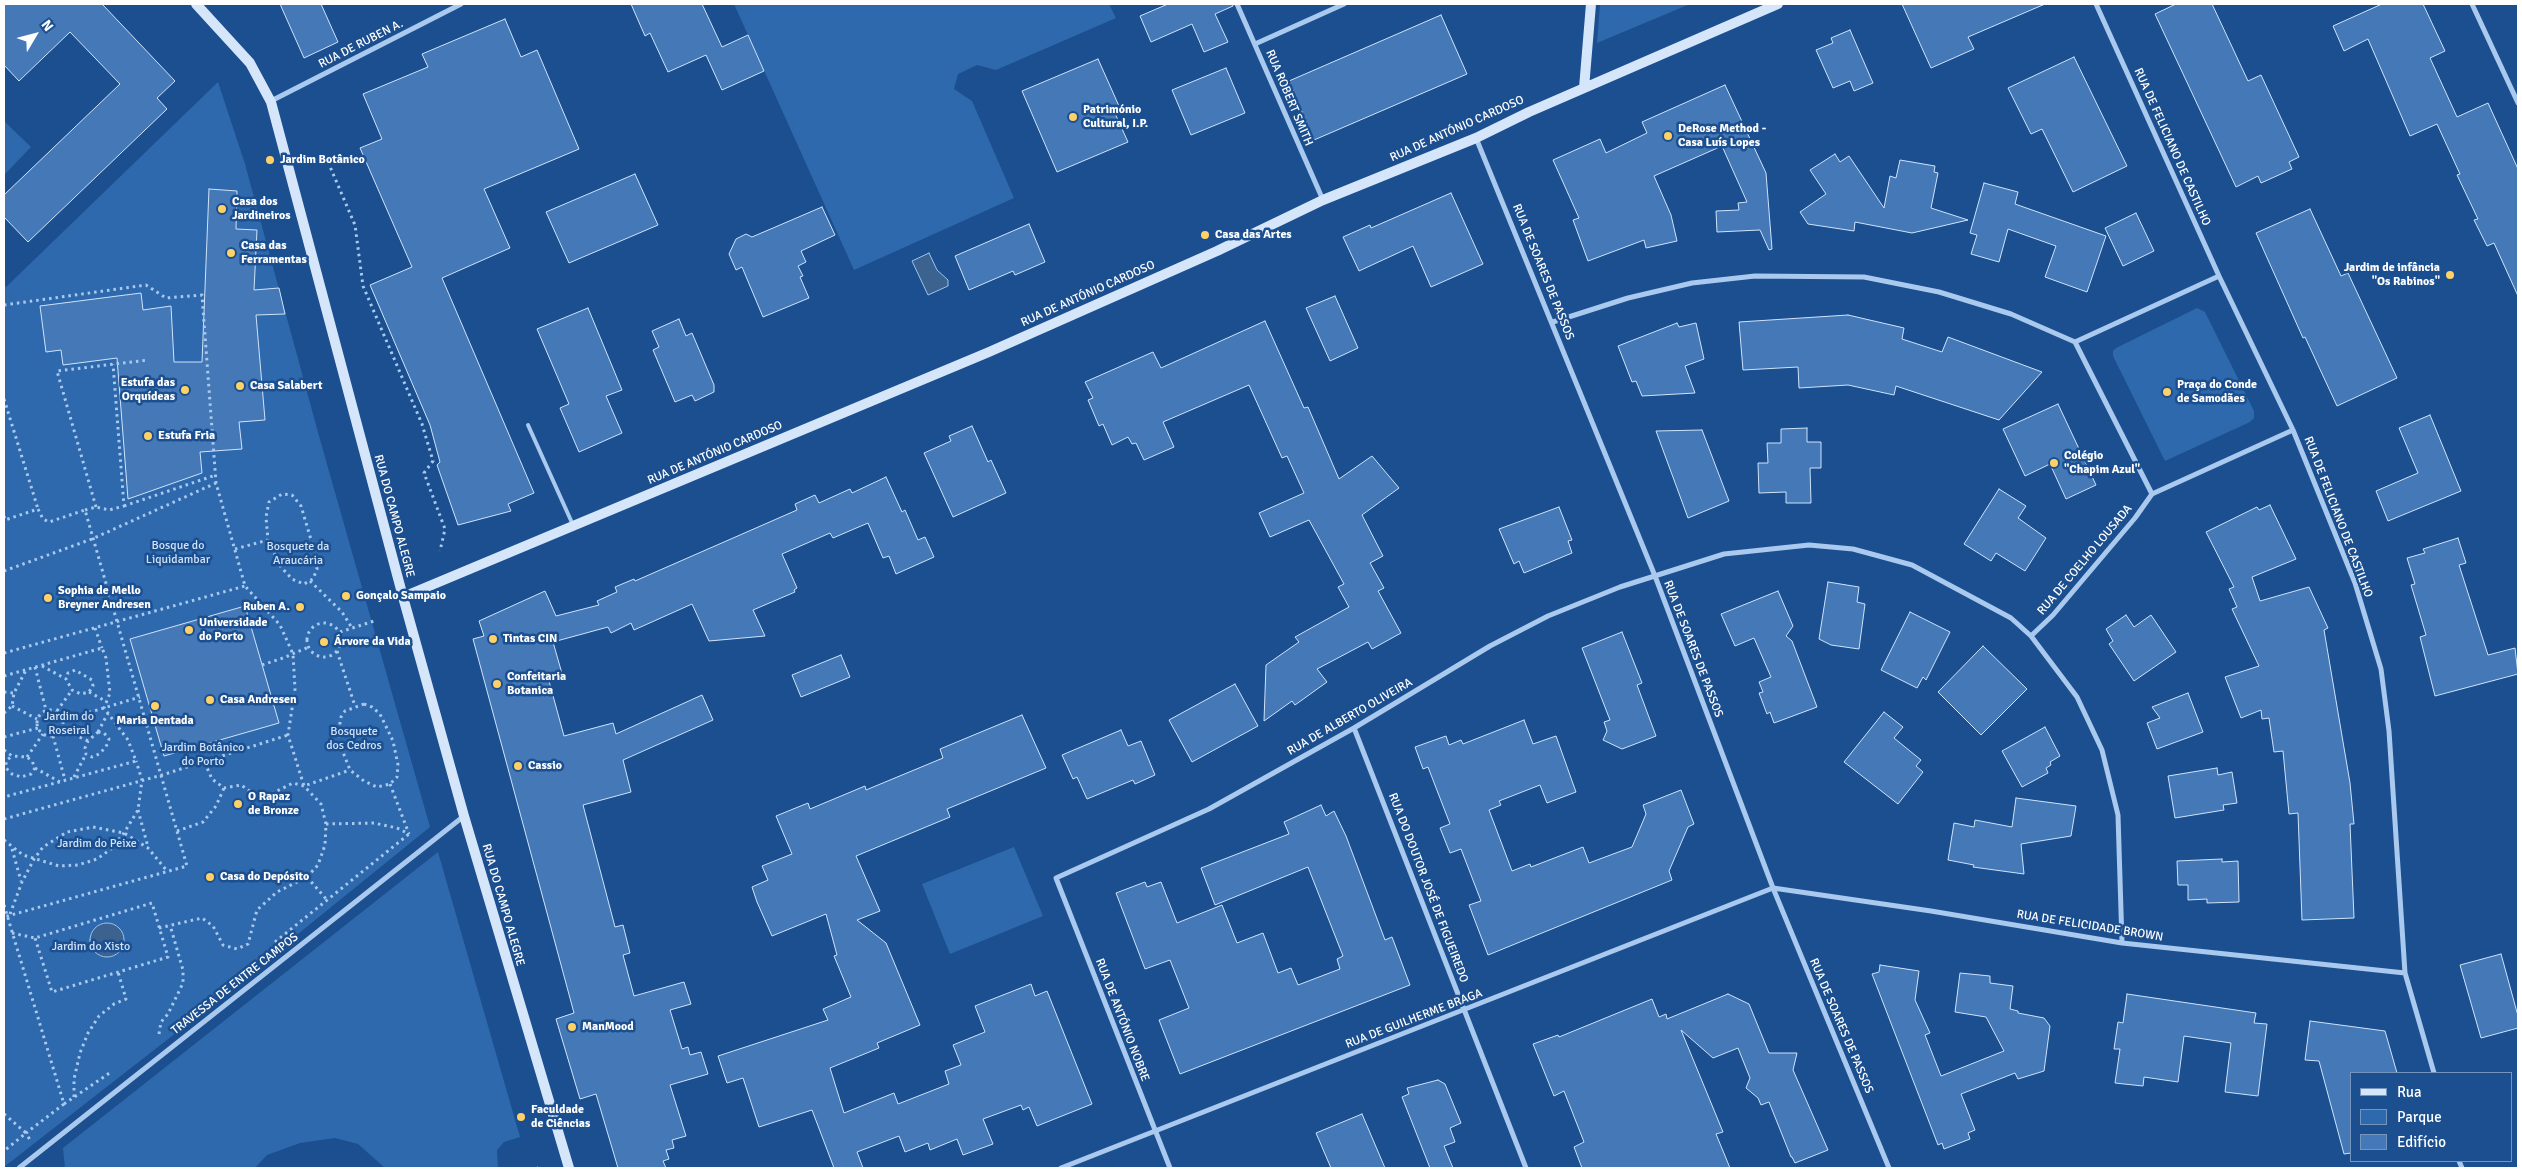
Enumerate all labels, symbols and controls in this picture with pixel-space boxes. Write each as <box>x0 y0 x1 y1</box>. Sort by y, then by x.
north arrow <box>10 10 60 60</box>
text: N <box>38 17 57 35</box>
street label: RUA DE RUBEN A. <box>316 17 406 71</box>
street label: RUA ROBERT SMITH <box>1262 48 1316 148</box>
street label: RUA DE FELICIANO DE CASTILHO <box>2131 66 2213 228</box>
street label: RUA DE ANTÓNIO CARDOSO <box>1388 93 1526 165</box>
place label: Património Cultural, I.P. <box>1083 103 1148 131</box>
marker: Património Cultural, I.P. <box>1067 111 1079 123</box>
place label: DeRose Method - Casa Luís Lopes <box>1678 122 1766 150</box>
marker: DeRose Method - Casa Luís Lopes <box>1662 130 1674 142</box>
place label: Jardim Botânico <box>280 153 365 167</box>
marker: Jardim Botânico <box>264 154 276 166</box>
place label: Casa dos Jardineiros <box>232 195 290 223</box>
street label: RUA DE SOARES DE PASSOS <box>1509 202 1577 342</box>
marker: Casa dos Jardineiros <box>216 203 228 215</box>
place label: Casa das Artes <box>1215 228 1292 242</box>
marker: Casa das Artes <box>1199 229 1211 241</box>
place label: Casa das Ferramentas <box>241 239 307 267</box>
marker: Casa das Ferramentas <box>225 247 237 259</box>
street label: RUA DE ANTÓNIO CARDOSO <box>1019 258 1157 330</box>
place label: Jardim de infância "Os Rabinos" <box>2344 261 2440 289</box>
marker: Jardim de infância "Os Rabinos" <box>2444 269 2456 281</box>
place label: Estufa das Orquídeas <box>121 376 175 404</box>
place label: Praça do Conde de Samodães <box>2177 378 2257 406</box>
place label: Casa Salabert <box>250 379 322 393</box>
marker: Casa Salabert <box>234 380 246 392</box>
marker: Estufa das Orquídeas <box>179 384 191 396</box>
marker: Praça do Conde de Samodães <box>2161 386 2173 398</box>
street label: RUA DE ANTÓNIO CARDOSO <box>645 418 785 488</box>
place label: Estufa Fria <box>158 429 215 443</box>
marker: Estufa Fria <box>142 430 154 442</box>
street label: RUA DE FELICIANO DE CASTILHO <box>2301 434 2375 600</box>
place label: Colégio "Chapim Azul" <box>2064 449 2140 477</box>
street label: RUA DO CAMPO ALEGRE <box>371 453 417 579</box>
marker: Colégio "Chapim Azul" <box>2048 457 2060 469</box>
street label: RUA DE COELHO LOUSADA <box>2035 502 2135 618</box>
park label: Bosque do Liquidambar <box>146 539 210 567</box>
park label: Bosquete da Araucária <box>267 540 329 568</box>
street label: RUA DE SOARES DE PASSOS <box>1660 578 1726 720</box>
place label: Sophia de Mello Breyner Andresen <box>58 584 151 612</box>
place label: Gonçalo Sampaio <box>356 589 446 603</box>
marker: Gonçalo Sampaio <box>340 590 352 602</box>
marker: Sophia de Mello Breyner Andresen <box>42 592 54 604</box>
place label: Ruben A. <box>243 600 290 614</box>
marker: Ruben A. <box>294 601 306 613</box>
place label: Universidade do Porto <box>199 616 267 644</box>
marker: Universidade do Porto <box>183 624 195 636</box>
place label: Tintas CIN <box>503 632 557 646</box>
marker: Tintas CIN <box>487 633 499 645</box>
place label: Árvore da Vida <box>334 635 411 649</box>
marker: Árvore da Vida <box>318 636 330 648</box>
place label: Confeitaria Botanica <box>507 670 566 698</box>
street label: RUA DE ALBERTO OLIVEIRA <box>1285 675 1415 759</box>
marker: Confeitaria Botanica <box>491 678 503 690</box>
place label: Casa Andresen <box>220 693 297 707</box>
marker: Casa Andresen <box>204 694 216 706</box>
marker: Maria Dentada <box>149 700 161 712</box>
park label: Jardim do Roseiral <box>44 710 94 738</box>
place label: Maria Dentada <box>116 714 194 728</box>
park label: Bosquete dos Cedros <box>326 725 382 753</box>
park label: Jardim Botânico do Porto <box>162 741 244 769</box>
place label: Cassio <box>528 759 562 773</box>
marker: Cassio <box>512 760 524 772</box>
place label: O Rapaz de Bronze <box>248 790 299 818</box>
street label: RUA DO DOUTOR JOSÉ DE FIGUEIREDO <box>1385 791 1471 985</box>
marker: O Rapaz de Bronze <box>232 798 244 810</box>
park label: Jardim do Peixe <box>57 837 137 851</box>
street label: RUA DO CAMPO ALEGRE <box>479 842 527 968</box>
place label: Casa do Depósito <box>220 870 309 884</box>
marker: Casa do Depósito <box>204 871 216 883</box>
street label: RUA DE FELICIDADE BROWN <box>2016 907 2164 945</box>
street label: TRAVESSA DE ENTRE CAMPOS <box>169 930 301 1038</box>
park label: Jardim do Xisto <box>52 940 130 954</box>
street label: RUA DE SOARES DE PASSOS <box>1806 956 1876 1096</box>
street label: RUA DE ANTÓNIO NOBRE <box>1092 957 1152 1083</box>
street label: RUA DE GUILHERME BRAGA <box>1344 986 1484 1052</box>
place label: ManMood <box>582 1020 634 1034</box>
marker: ManMood <box>566 1021 578 1033</box>
legend <box>2350 1072 2512 1162</box>
text: Rua <box>2397 1083 2422 1101</box>
place label: Faculdade de Ciências <box>531 1103 590 1131</box>
text: Parque <box>2397 1108 2442 1126</box>
marker: Faculdade de Ciências <box>515 1111 527 1123</box>
text: Edifício <box>2397 1133 2446 1151</box>

